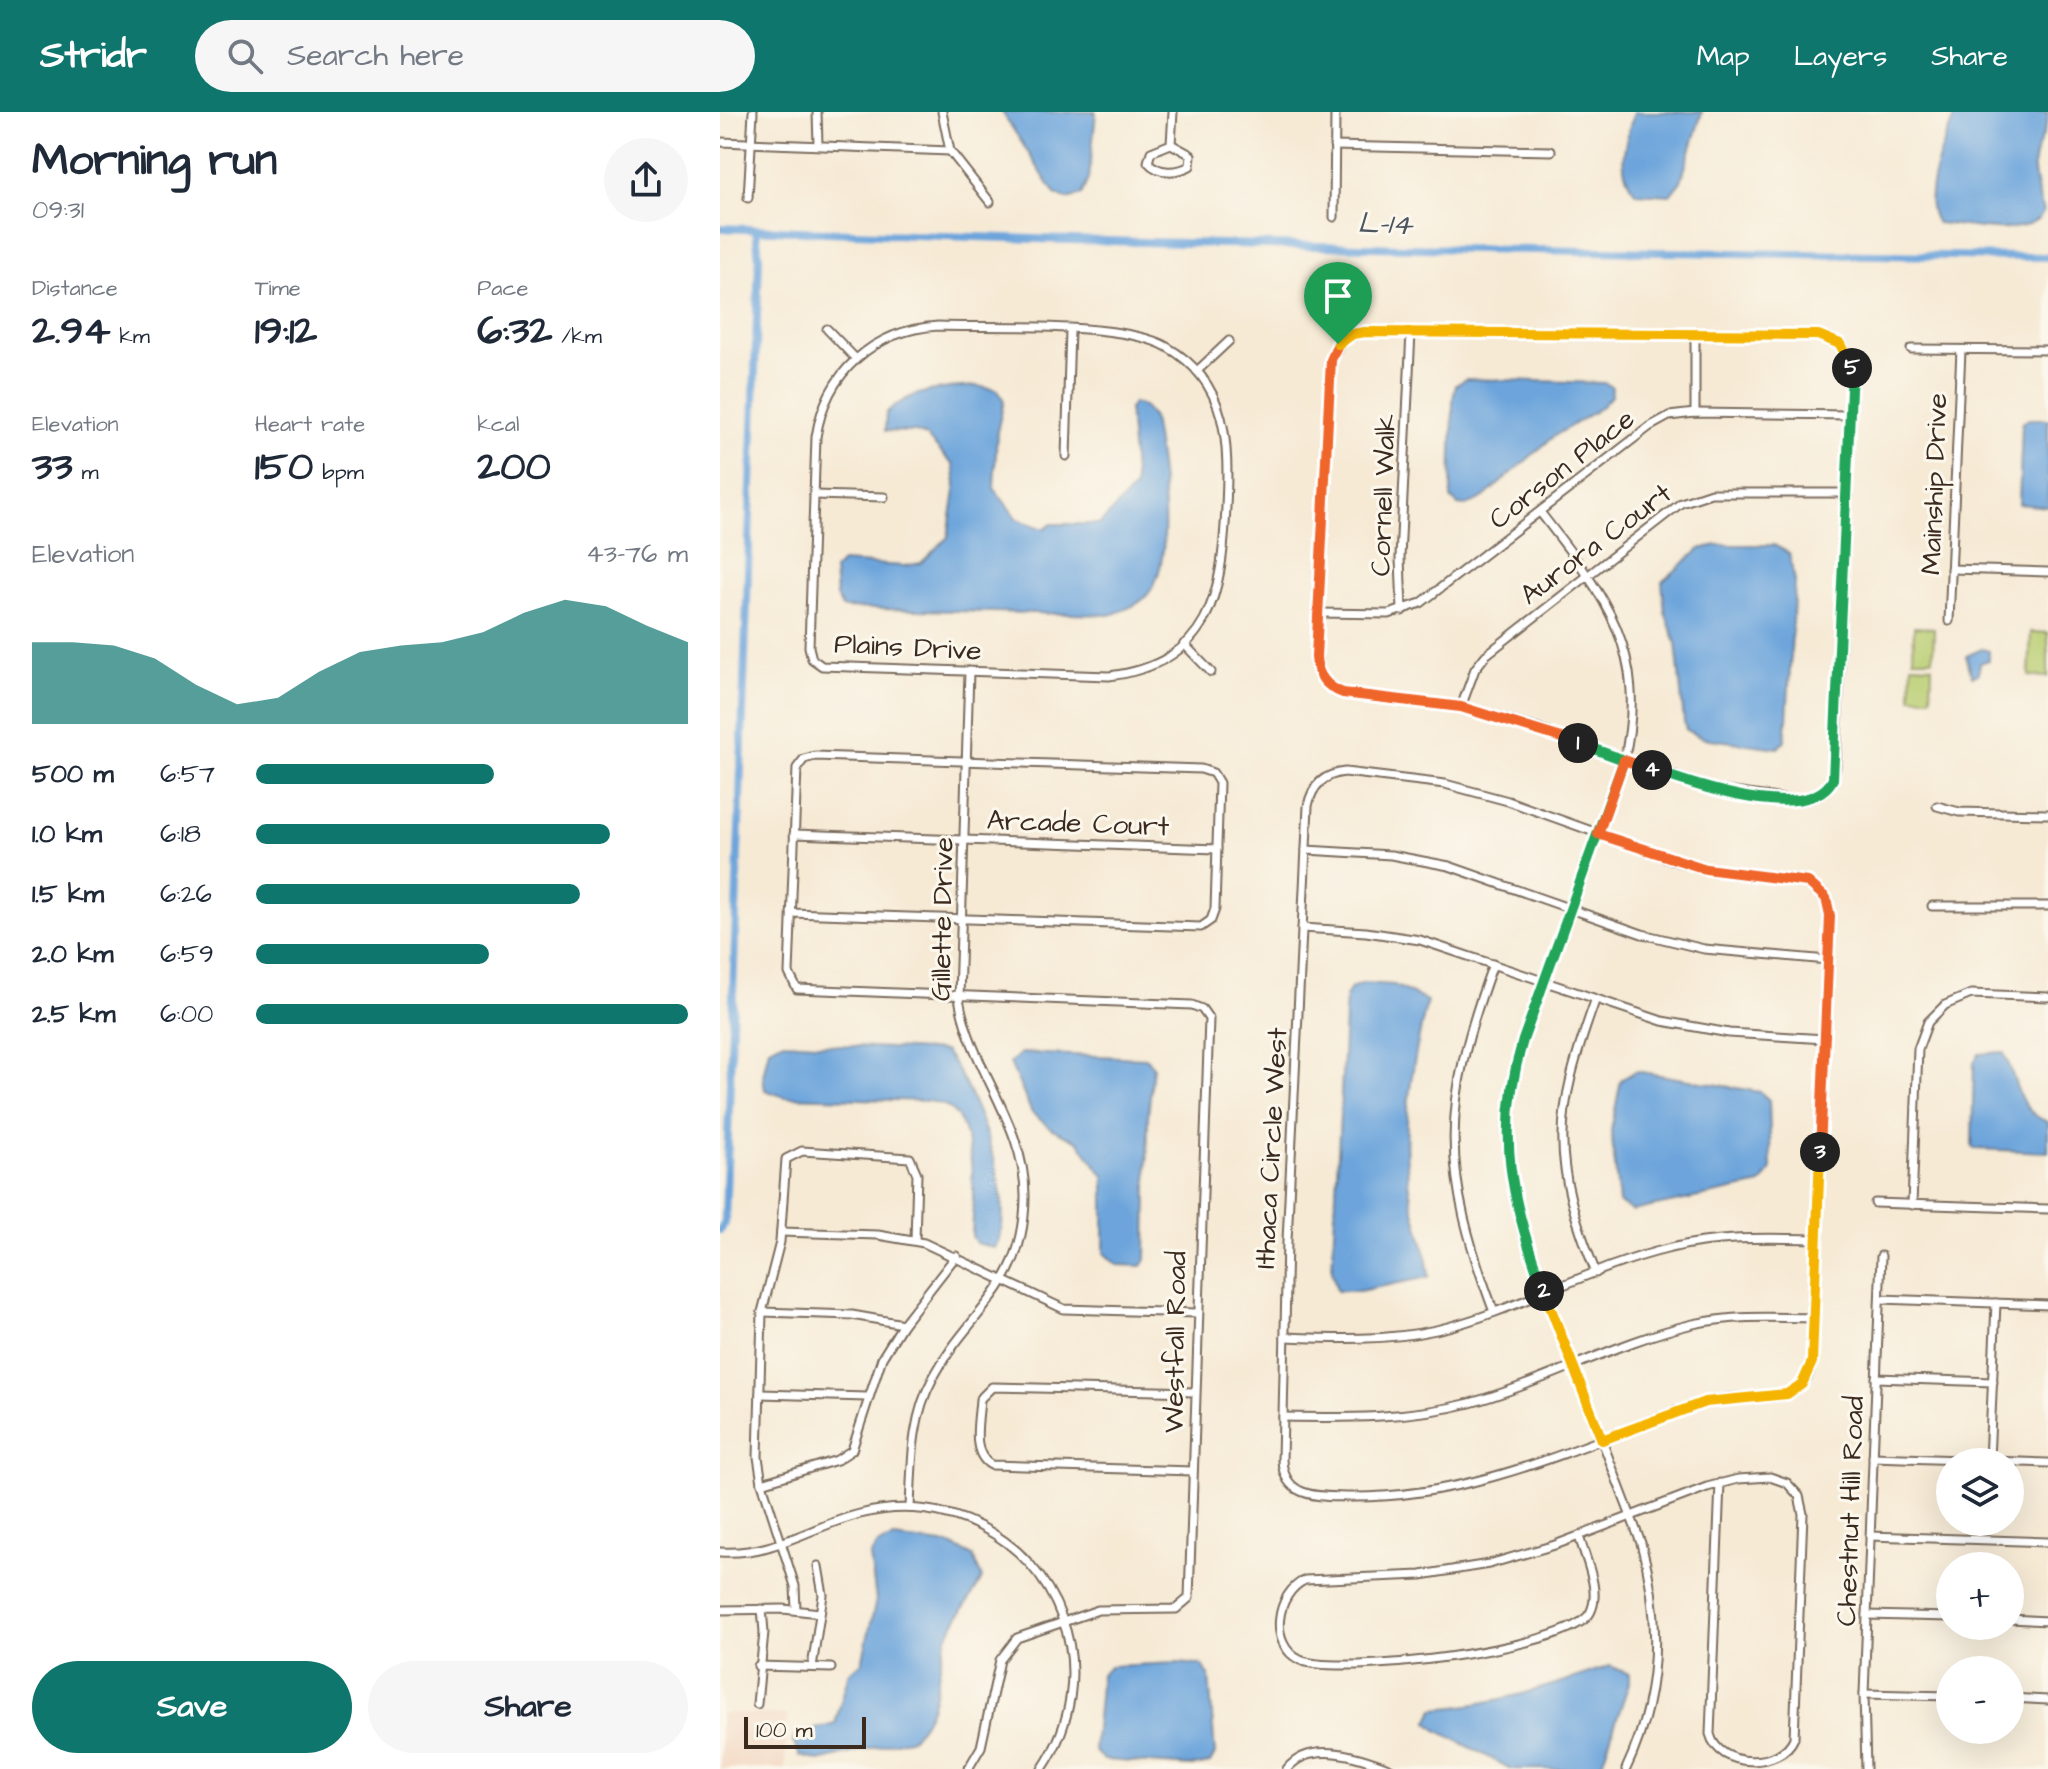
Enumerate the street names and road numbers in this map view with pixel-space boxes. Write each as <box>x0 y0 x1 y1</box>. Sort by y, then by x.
street label: Mainship Drive <box>1912 392 1957 576</box>
street label: Corson Place <box>1481 400 1643 539</box>
street label: Cornell Walk <box>1361 413 1406 577</box>
street label: Aurora Court <box>1512 474 1680 614</box>
street label: Plains Drive <box>833 624 983 671</box>
street label: Arcade Court <box>986 801 1171 846</box>
street label: Gillette Drive <box>922 837 963 1001</box>
street label: Ithaca Circle West <box>1246 1026 1297 1270</box>
street label: Westfall Road <box>1154 1251 1197 1433</box>
street label: Chestnut Hill Road <box>1827 1395 1874 1627</box>

